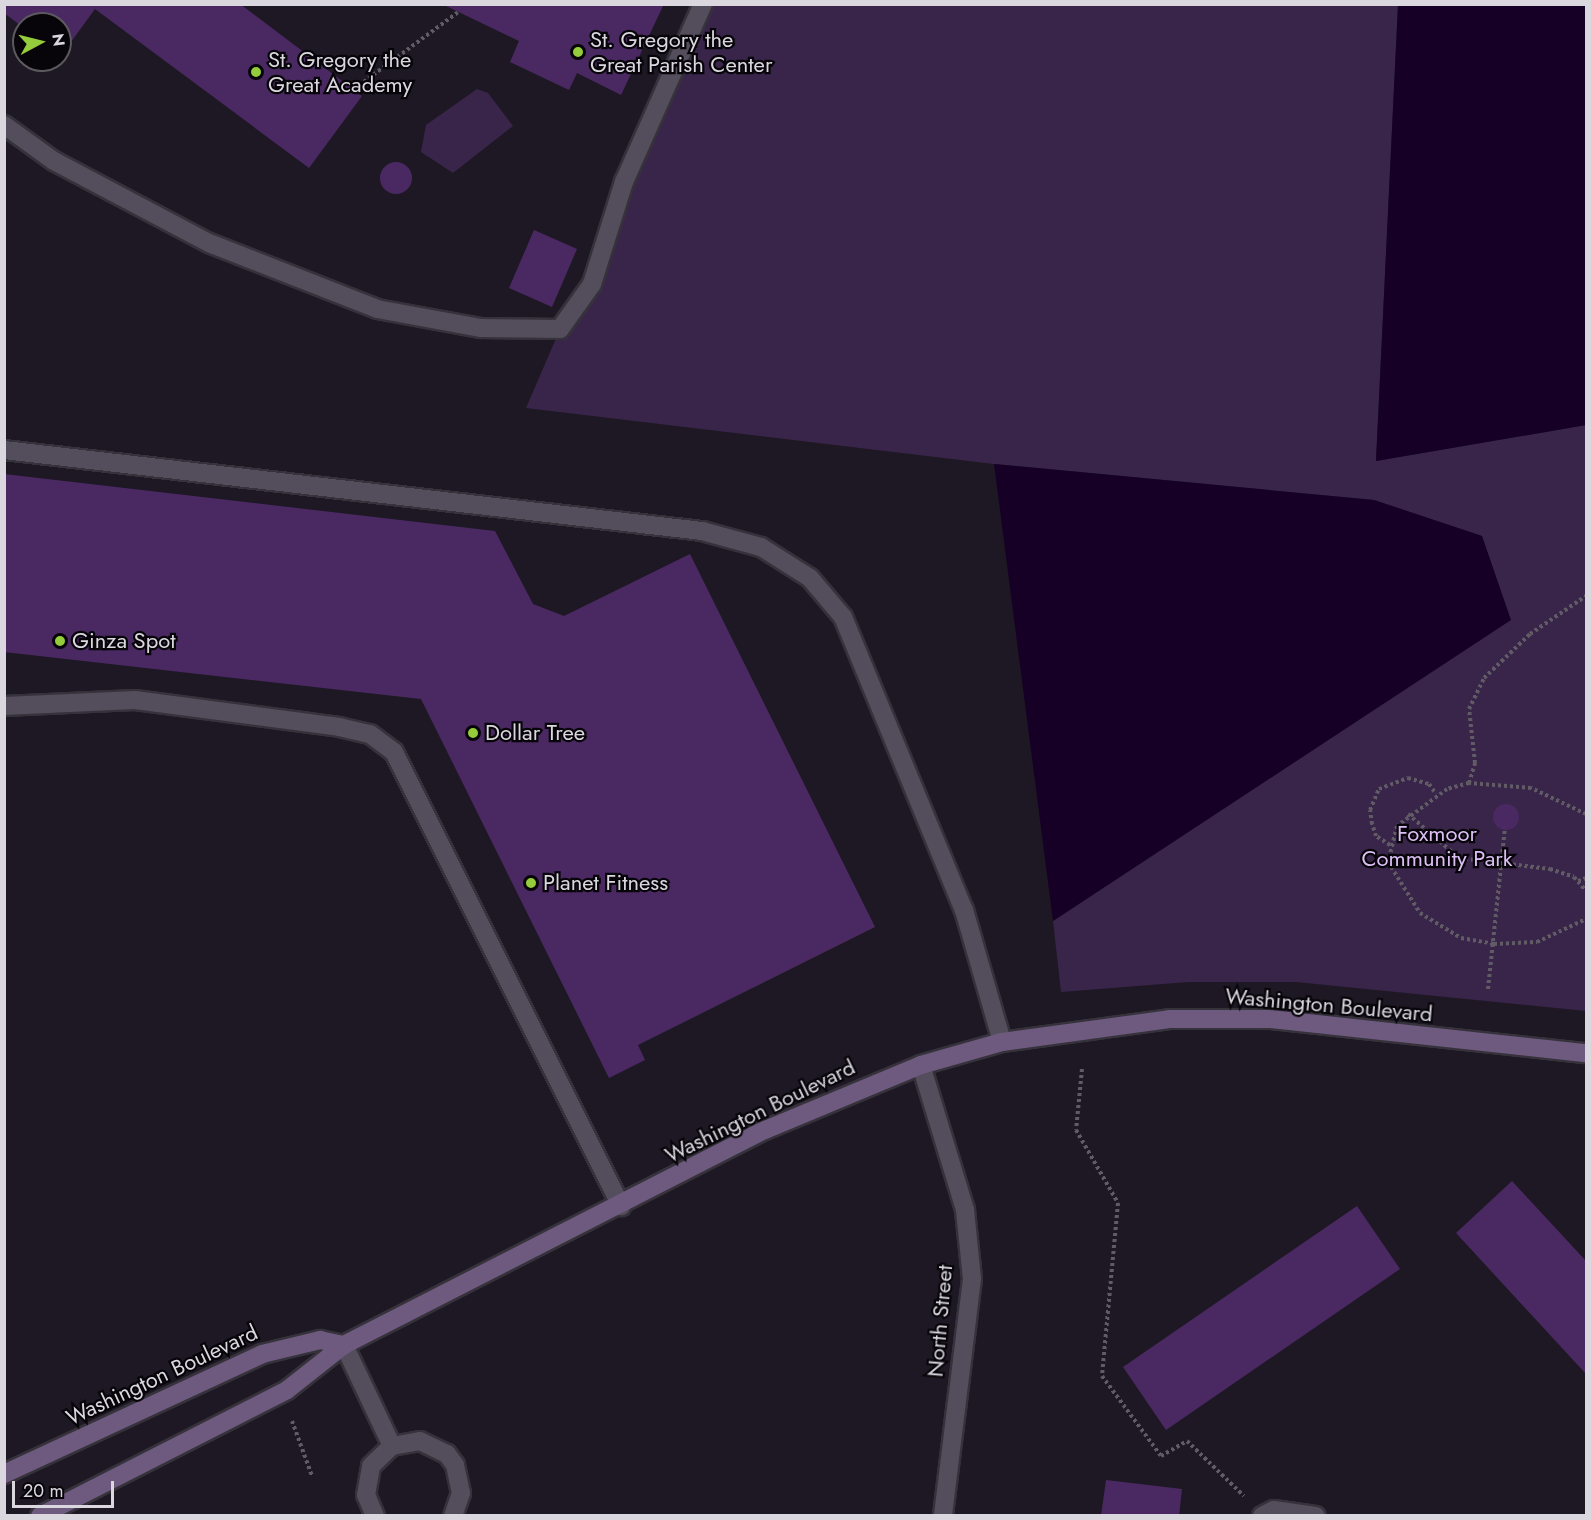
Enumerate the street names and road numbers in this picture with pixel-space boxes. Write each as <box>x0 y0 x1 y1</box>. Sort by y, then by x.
street label: Washington Boulevard <box>1224 983 1434 1027</box>
street label: Washington Boulevard <box>661 1054 859 1168</box>
street label: North Street <box>922 1264 958 1378</box>
street label: Washington Boulevard <box>62 1319 262 1431</box>

